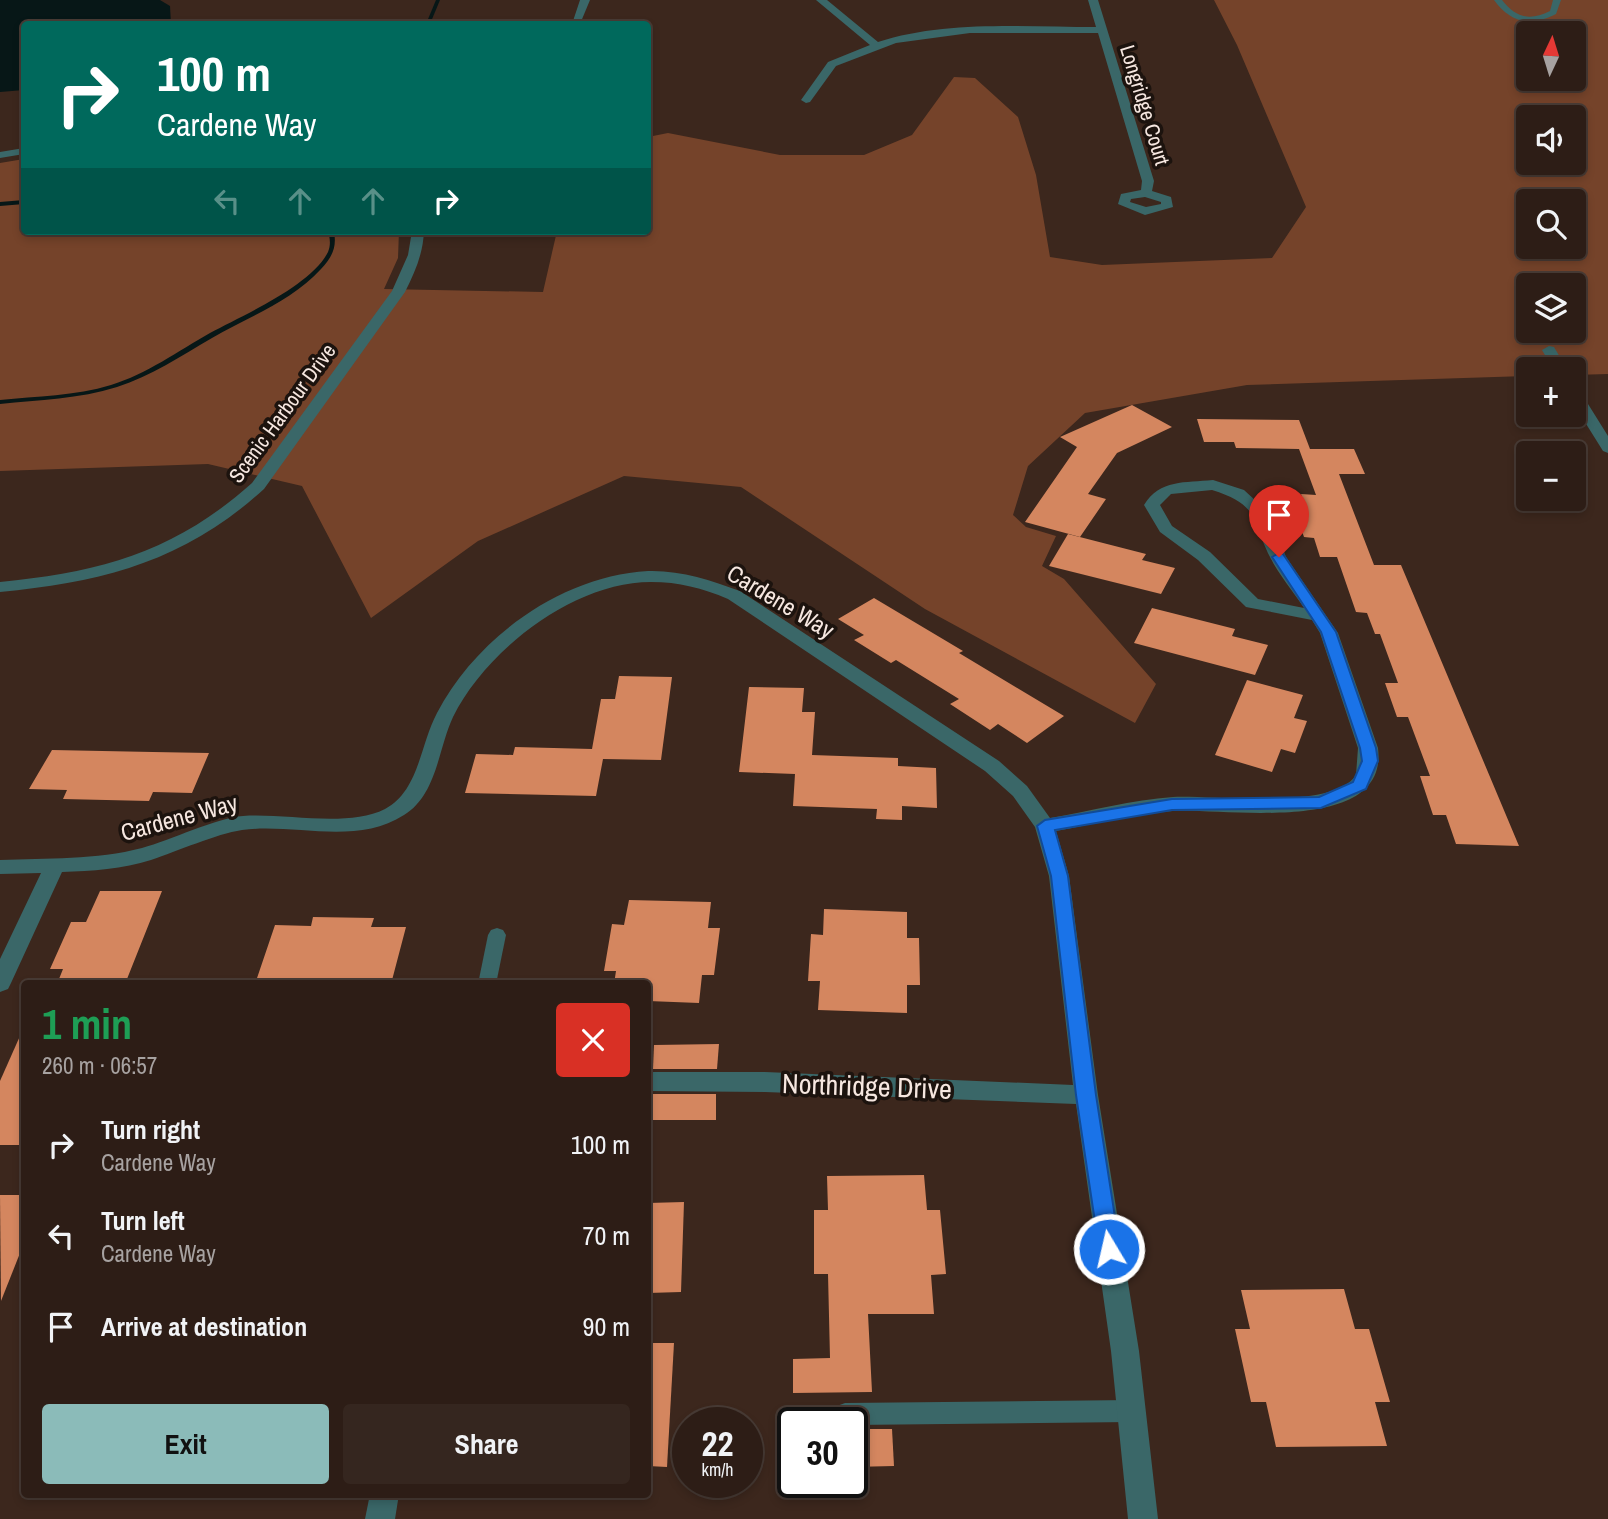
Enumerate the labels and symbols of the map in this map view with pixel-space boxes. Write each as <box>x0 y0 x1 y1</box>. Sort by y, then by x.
north arrow <box>1516 21 1586 91</box>
street label: Longridge Court <box>1113 41 1177 169</box>
street label: Scenic Harbour Drive <box>222 337 342 489</box>
pin <box>1249 485 1309 557</box>
street label: Cardene Way <box>722 556 841 646</box>
street label: Cardene Way <box>117 786 241 848</box>
street label: Northridge Drive <box>782 1064 952 1108</box>
position arrow <box>1072 1212 1146 1286</box>
speed limit sign: 30 <box>777 1407 868 1498</box>

